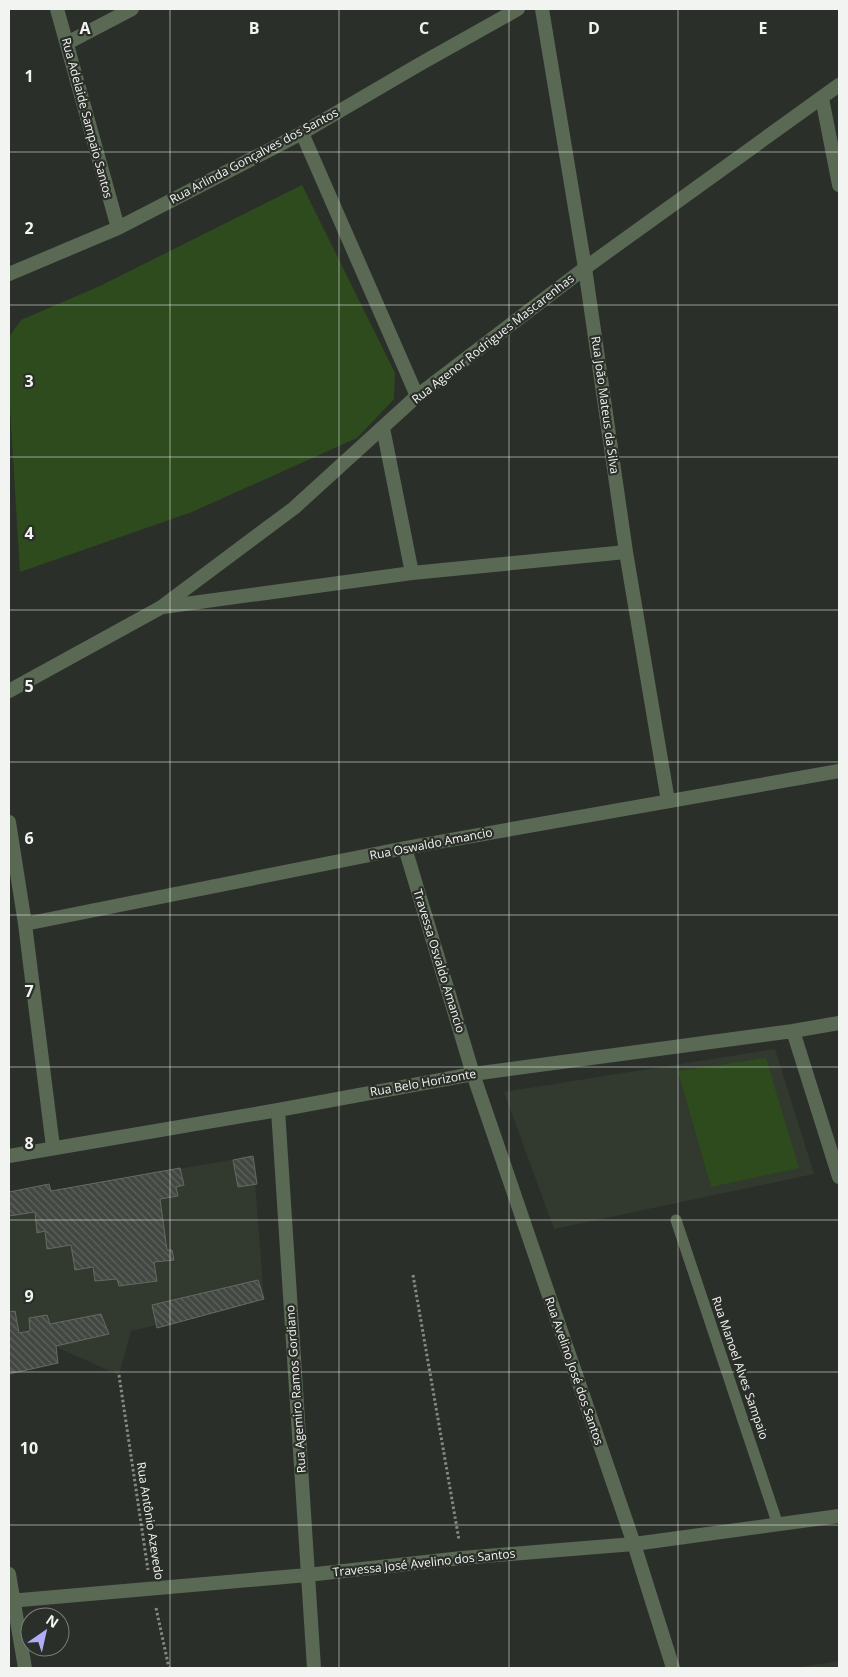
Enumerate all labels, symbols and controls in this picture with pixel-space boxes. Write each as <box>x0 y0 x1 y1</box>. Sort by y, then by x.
text: A <box>79 17 91 39</box>
text: B <box>249 17 259 39</box>
text: C <box>419 17 429 39</box>
text: D <box>588 17 600 39</box>
text: E <box>759 17 768 39</box>
street label: Rua Adelaide Sampaio Santos <box>58 36 117 200</box>
text: 1 <box>24 65 34 87</box>
street label: Rua Arlinda Gonçalves dos Santos <box>166 104 341 207</box>
text: 2 <box>24 217 34 239</box>
street label: Rua Agenor Rodrigues Mascarenhas <box>408 270 578 407</box>
street label: Rua João Mateus da Silva <box>587 335 624 475</box>
text: 3 <box>24 370 34 392</box>
text: 4 <box>24 522 34 544</box>
text: 5 <box>24 675 34 697</box>
street label: Rua Oswaldo Amancio <box>368 823 494 864</box>
text: 6 <box>24 827 34 849</box>
street label: Travessa Osvaldo Amancio <box>410 887 469 1035</box>
text: 7 <box>24 980 34 1002</box>
street label: Rua Belo Horizonte <box>368 1065 478 1100</box>
text: 8 <box>24 1132 34 1154</box>
text: 9 <box>24 1285 34 1307</box>
street label: Rua Avelino José dos Santos <box>541 1294 608 1448</box>
street label: Rua Manoel Alves Sampaio <box>708 1294 773 1442</box>
street label: Rua Agemiro Ramos Gordiano <box>281 1304 310 1474</box>
text: 10 <box>20 1437 38 1459</box>
street label: Rua Antônio Azevedo <box>133 1461 168 1581</box>
street label: Travessa José Avelino dos Santos <box>332 1544 516 1581</box>
north arrow <box>20 1607 70 1657</box>
text: N <box>43 1610 63 1632</box>

